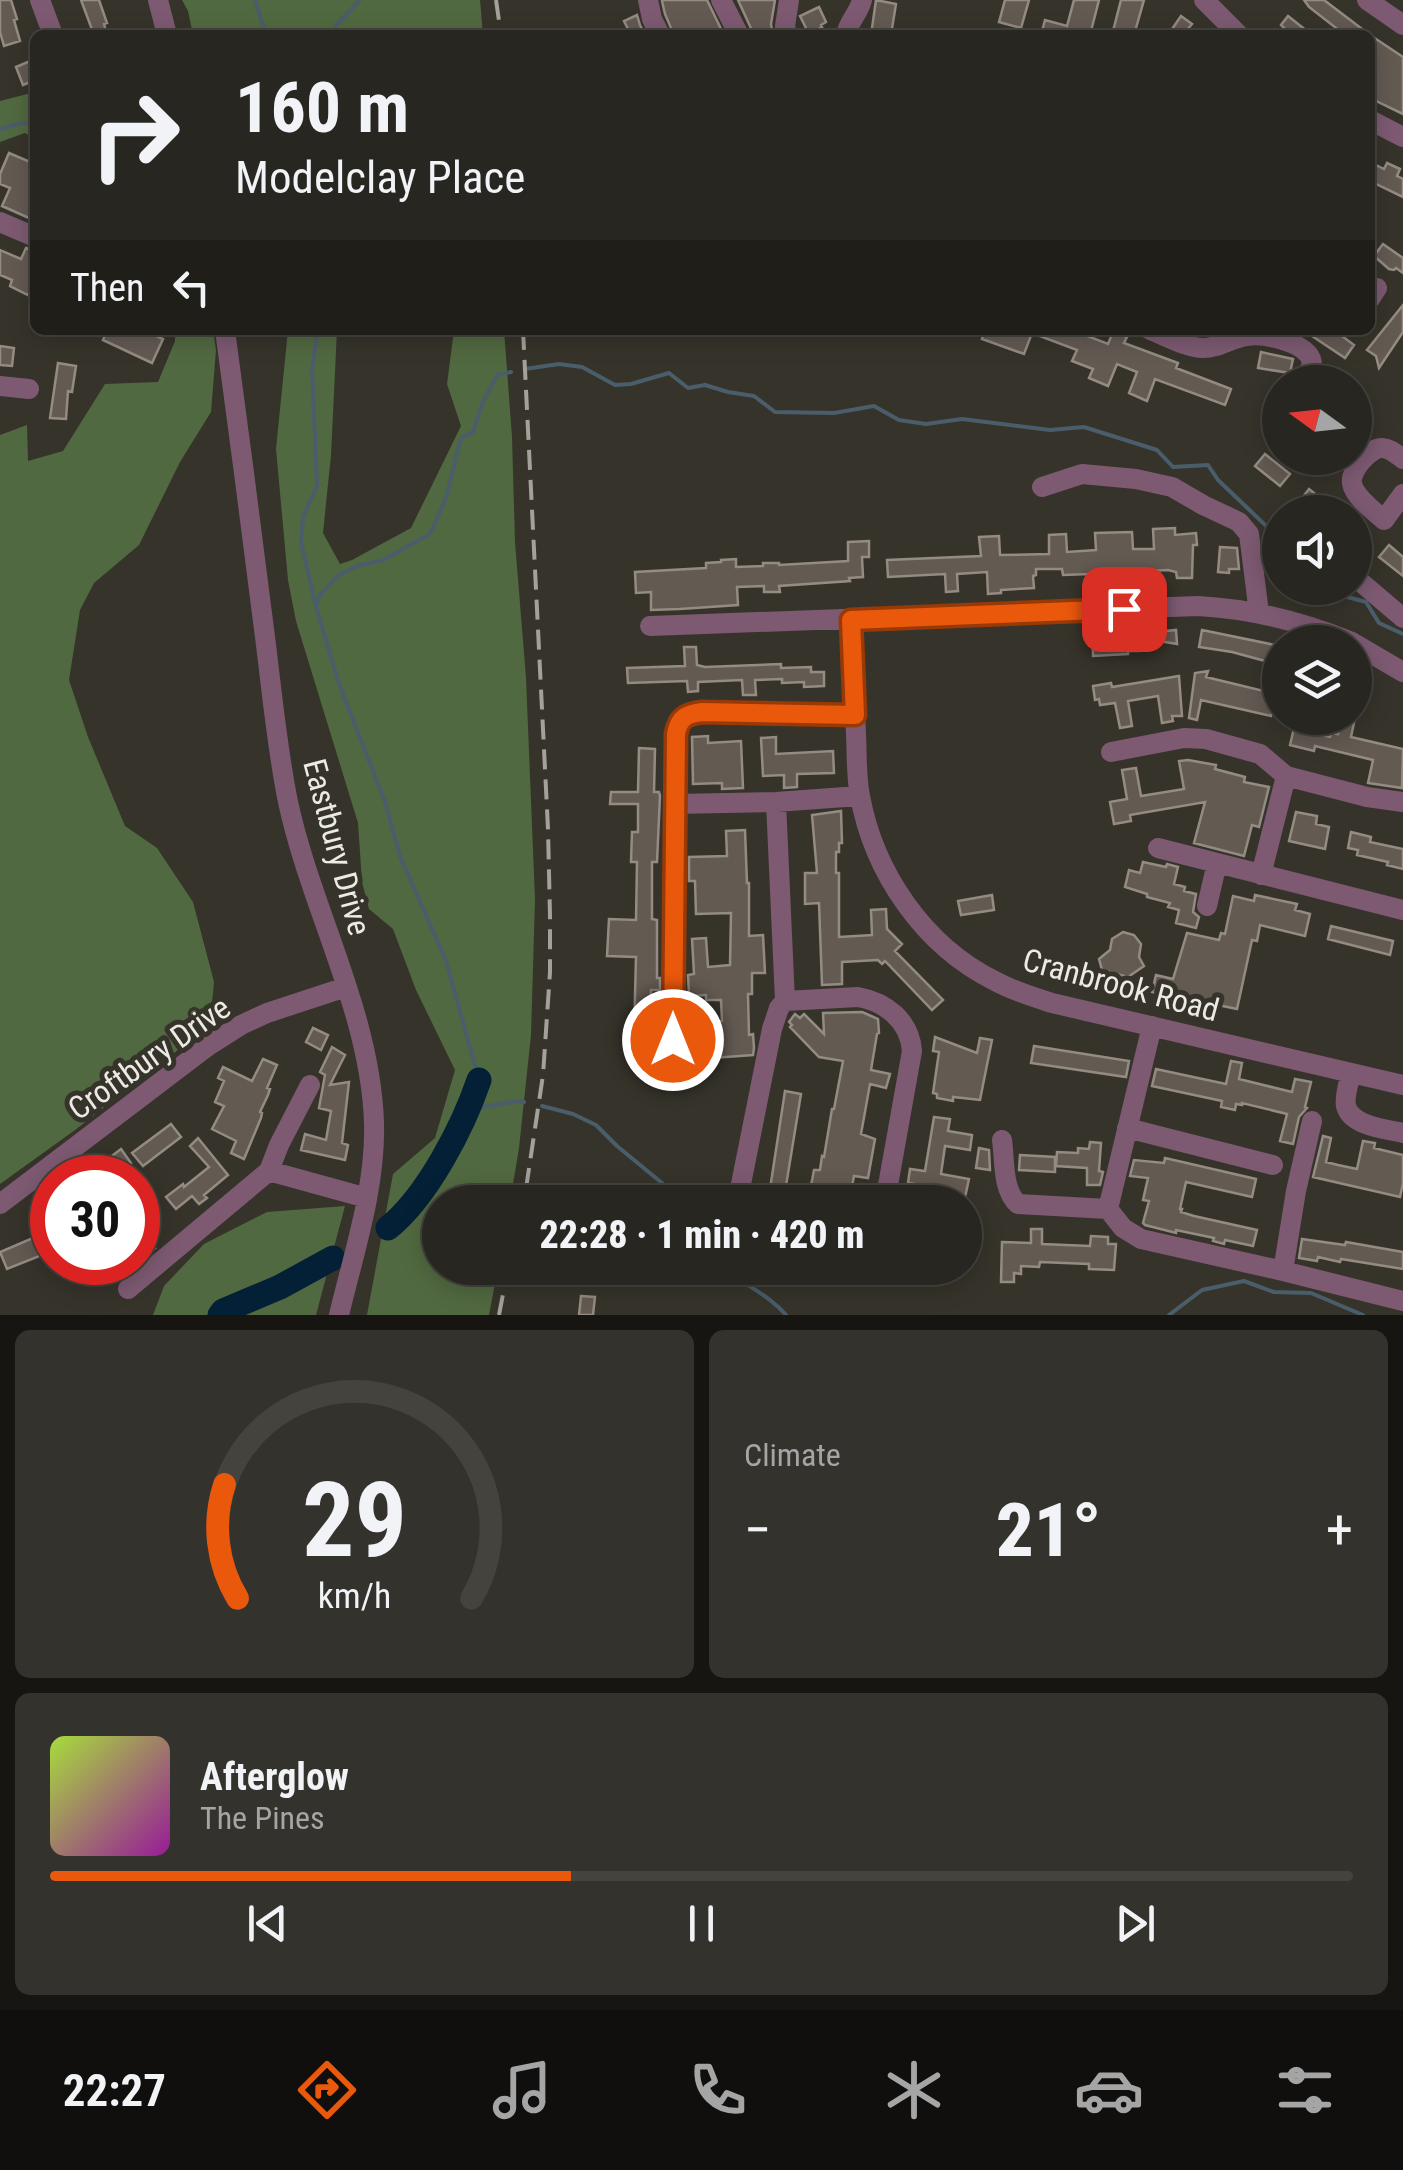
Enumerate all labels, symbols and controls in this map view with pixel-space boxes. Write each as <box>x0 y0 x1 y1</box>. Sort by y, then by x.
text: 160 m <box>235 67 409 149</box>
icon: right <box>70 70 200 200</box>
text: Modelclay Place <box>235 151 525 204</box>
icon: left <box>164 260 219 315</box>
text: Then <box>70 266 144 310</box>
north arrow <box>1262 365 1372 475</box>
map controls <box>1262 365 1372 735</box>
button: sound <box>1262 495 1372 605</box>
pin <box>1082 567 1167 652</box>
icon: arrive <box>1097 582 1152 637</box>
button: layers <box>1262 625 1372 735</box>
street label: Eastbury Drive <box>295 755 379 939</box>
street label: Cranbrook Road <box>1019 941 1223 1029</box>
street label: Croftbury Drive <box>61 988 237 1128</box>
position arrow <box>621 988 725 1092</box>
speed limit sign: 30 <box>30 1155 160 1285</box>
text: 22:28 · 1 min · 420 m <box>540 1213 864 1257</box>
text: Climate <box>744 1436 841 1474</box>
text: 29 <box>302 1460 407 1581</box>
text: 21° <box>996 1486 1101 1574</box>
text: − <box>744 1498 772 1562</box>
text: + <box>1326 1498 1353 1562</box>
text: km/h <box>318 1575 391 1617</box>
text: Afterglow <box>200 1755 349 1799</box>
text: The Pines <box>200 1799 325 1837</box>
icon: previous <box>240 1896 295 1951</box>
icon: pause <box>674 1896 729 1951</box>
icon: next <box>1108 1896 1163 1951</box>
icon: directions <box>292 2055 362 2125</box>
icon: music <box>487 2055 557 2125</box>
icon: phone <box>683 2055 753 2125</box>
icon: climate <box>879 2055 949 2125</box>
icon: car <box>1074 2055 1144 2125</box>
icon: filters <box>1270 2055 1340 2125</box>
text: 22:27 <box>63 2064 166 2117</box>

